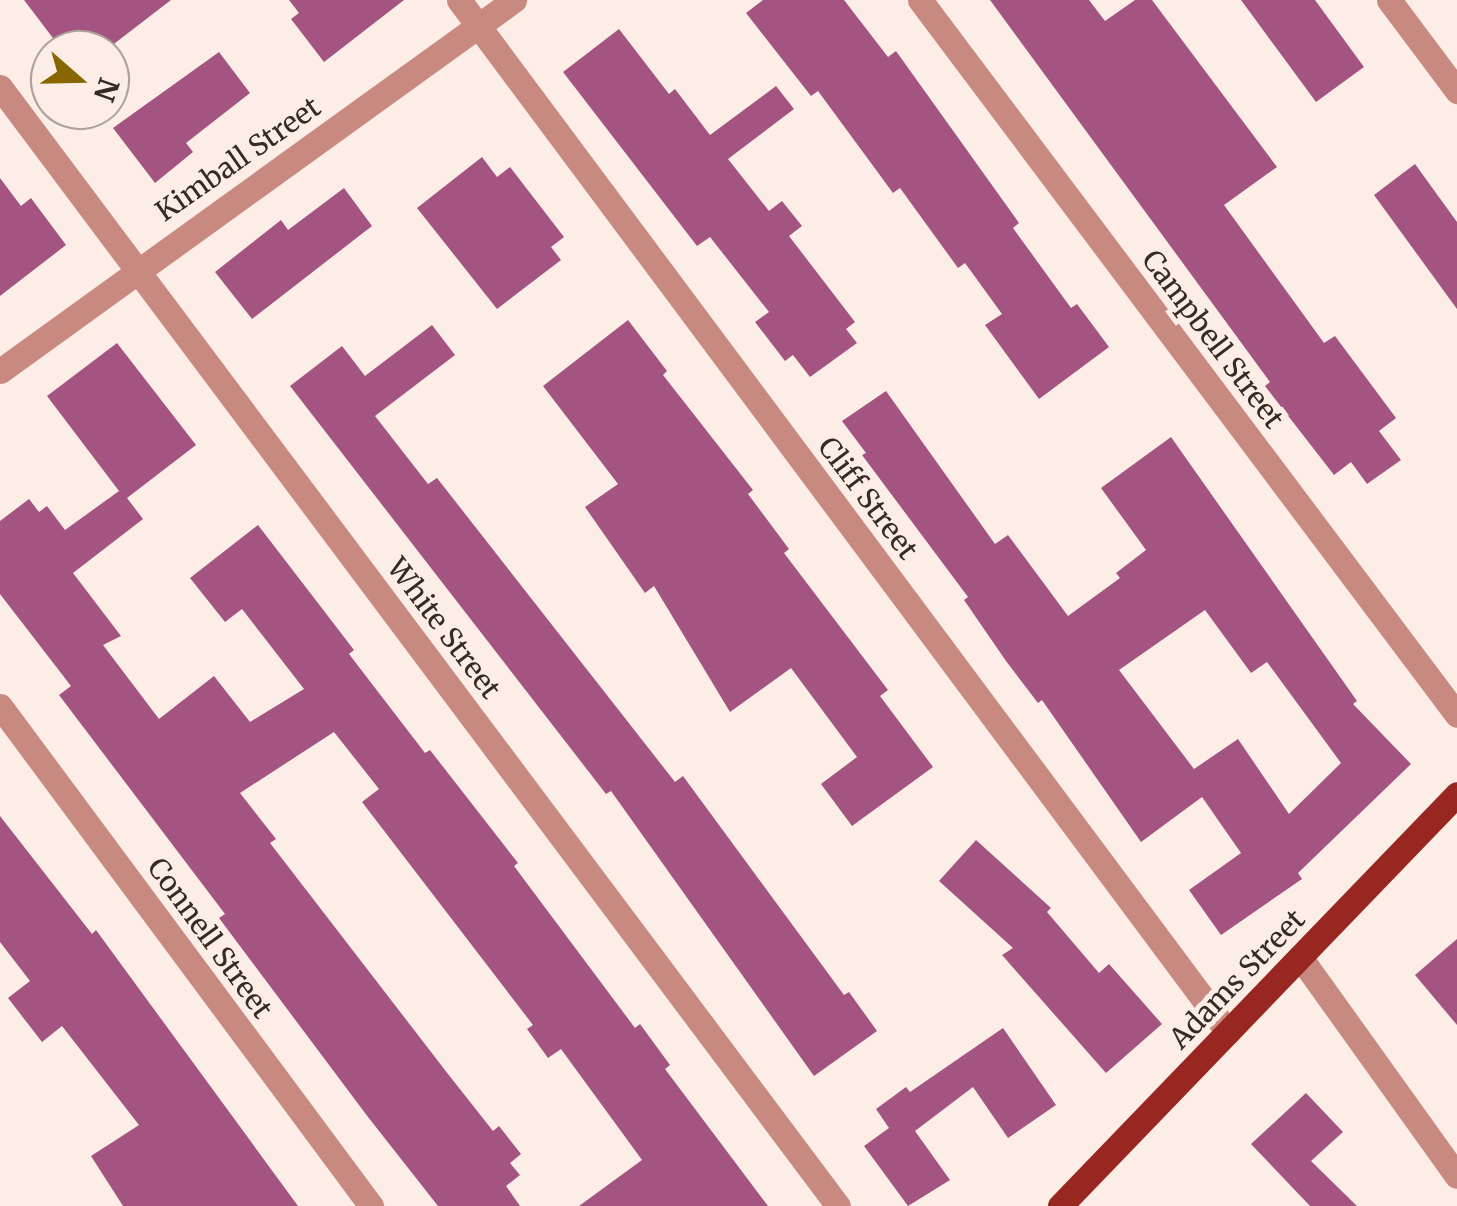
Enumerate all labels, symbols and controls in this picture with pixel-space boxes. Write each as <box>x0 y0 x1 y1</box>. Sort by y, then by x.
north arrow <box>30 30 130 130</box>
text: N <box>86 73 127 106</box>
street label: Kimball Street <box>149 90 327 228</box>
street label: Campbell Street <box>1135 243 1291 435</box>
street label: Cliff Street <box>811 430 925 566</box>
street label: White Street <box>380 551 508 705</box>
street label: Connell Street <box>141 851 279 1025</box>
street label: Adams Street <box>1162 903 1312 1055</box>

